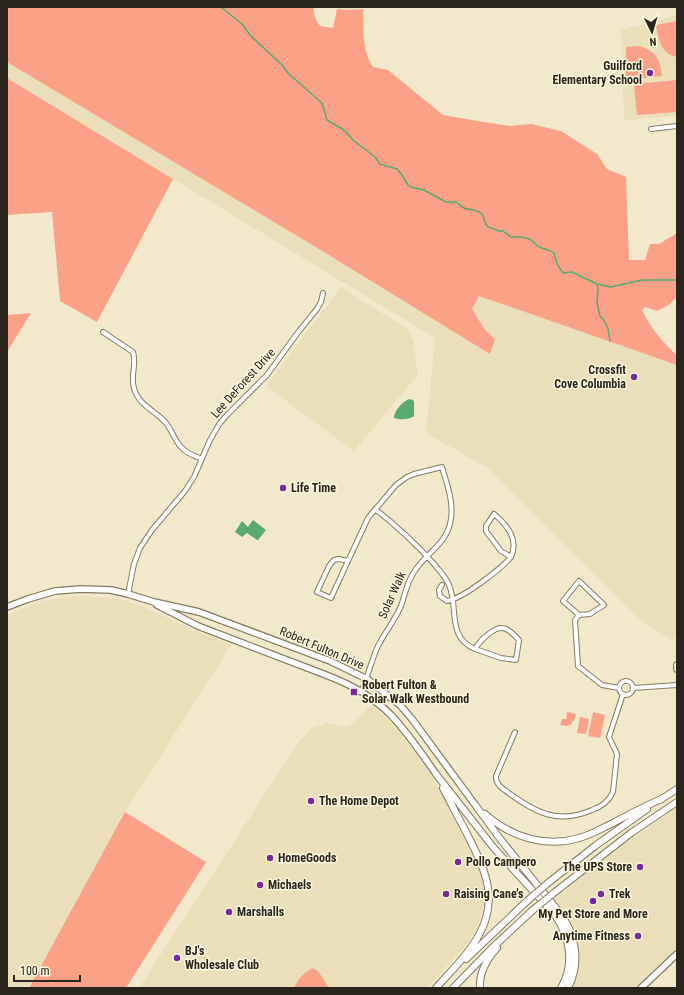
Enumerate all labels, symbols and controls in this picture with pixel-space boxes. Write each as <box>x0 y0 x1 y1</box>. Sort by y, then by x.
north arrow <box>632 12 672 52</box>
text: N <box>649 35 657 48</box>
place label: Guilford Elementary School <box>552 59 642 87</box>
marker: Guilford Elementary School <box>645 68 655 78</box>
street label: Lee DeForest Drive <box>208 345 278 421</box>
place label: Crossfit Cove Columbia <box>554 363 626 391</box>
marker: Crossfit Cove Columbia <box>629 372 639 382</box>
place label: Life Time <box>291 481 336 495</box>
marker: Life Time <box>278 483 288 493</box>
street label: Solar Walk <box>375 569 409 621</box>
street label: Robert Fulton Drive <box>278 624 367 672</box>
place label: Robert Fulton & Solar Walk Westbound <box>362 678 469 706</box>
marker: Robert Fulton & Solar Walk Westbound <box>349 687 359 697</box>
place label: The Home Depot <box>319 794 399 808</box>
marker: The Home Depot <box>306 796 316 806</box>
place label: HomeGoods <box>278 851 337 865</box>
marker: HomeGoods <box>265 853 275 863</box>
place label: Pollo Campero <box>466 855 536 869</box>
marker: Pollo Campero <box>453 857 463 867</box>
place label: The UPS Store <box>563 860 632 874</box>
marker: The UPS Store <box>635 862 645 872</box>
place label: Michaels <box>268 878 312 892</box>
marker: Michaels <box>255 880 265 890</box>
place label: Raising Cane's <box>454 887 524 901</box>
place label: Trek <box>609 887 631 901</box>
marker: Raising Cane's <box>441 889 451 899</box>
marker: Trek <box>596 889 606 899</box>
marker: My Pet Store and More <box>588 896 598 906</box>
place label: Marshalls <box>237 905 285 919</box>
marker: Marshalls <box>224 907 234 917</box>
place label: My Pet Store and More <box>538 907 648 921</box>
place label: Anytime Fitness <box>553 929 631 943</box>
marker: Anytime Fitness <box>633 931 643 941</box>
place label: BJ's Wholesale Club <box>185 944 259 972</box>
marker: BJ's Wholesale Club <box>172 953 182 963</box>
scale bar <box>14 957 80 983</box>
text: 100 m <box>20 964 50 978</box>

